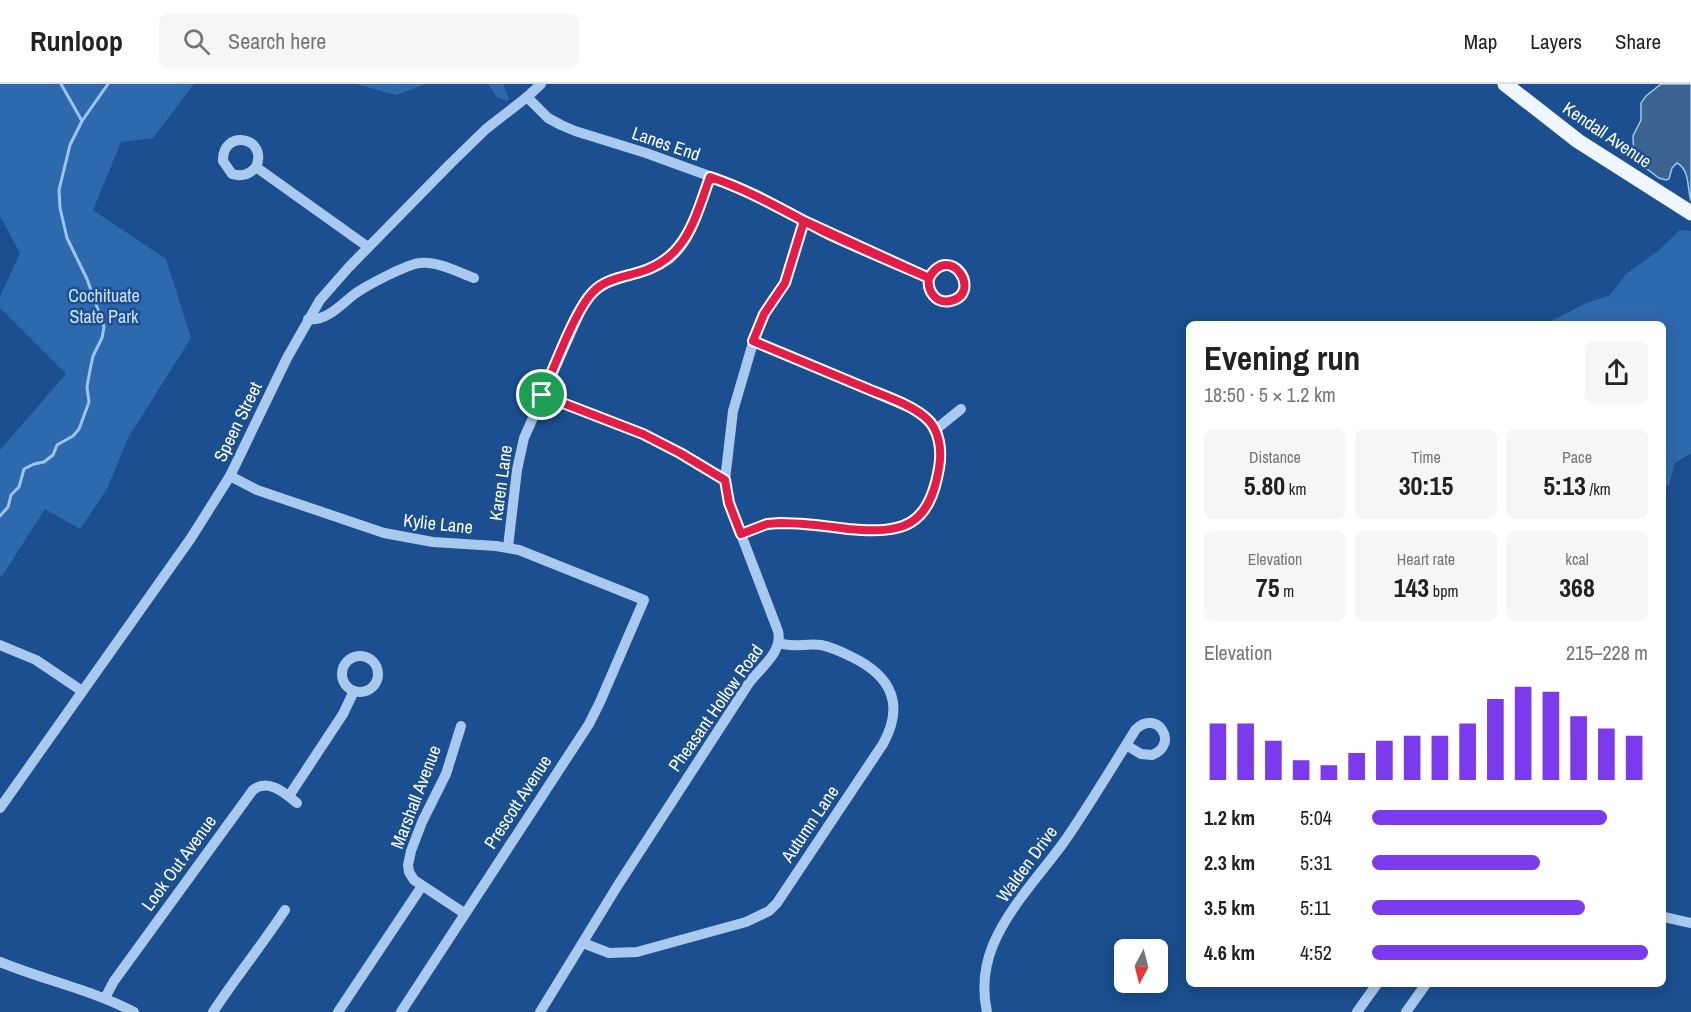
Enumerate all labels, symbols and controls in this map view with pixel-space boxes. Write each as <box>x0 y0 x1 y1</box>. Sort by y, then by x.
search box <box>159 14 579 68</box>
text: Runloop <box>30 22 123 60</box>
icon: search <box>180 25 213 58</box>
text: Search here <box>228 26 326 56</box>
text: Map <box>1464 27 1497 56</box>
text: Layers <box>1530 27 1582 56</box>
text: Share <box>1615 27 1661 56</box>
street label: Kendall Avenue <box>1558 96 1657 174</box>
street label: Lanes End <box>629 120 704 167</box>
park label: Cochituate State Park <box>68 283 140 329</box>
text: Evening run <box>1204 336 1360 380</box>
button: share <box>1585 341 1648 404</box>
pin <box>516 369 567 420</box>
street label: Speen Street <box>207 378 268 466</box>
icon: arrive <box>525 378 558 411</box>
text: 18:50 · 5 × 1.2 km <box>1204 381 1336 408</box>
street label: Karen Lane <box>483 443 518 522</box>
text: Distance <box>1249 446 1301 468</box>
text: Time <box>1411 446 1441 468</box>
text: Pace <box>1562 446 1592 468</box>
text: 5.80 <box>1244 468 1285 503</box>
text: 30:15 <box>1399 468 1453 503</box>
text: 5:13 <box>1543 468 1586 503</box>
text: km <box>1285 478 1306 500</box>
text: /km <box>1586 478 1611 500</box>
street label: Kylie Lane <box>402 507 474 540</box>
text: Elevation <box>1248 548 1302 570</box>
text: Heart rate <box>1397 548 1455 570</box>
text: kcal <box>1565 548 1589 570</box>
text: 75 <box>1256 570 1280 605</box>
text: 143 <box>1394 570 1429 605</box>
text: 368 <box>1559 570 1595 605</box>
text: m <box>1280 580 1294 602</box>
text: bpm <box>1429 580 1458 602</box>
street label: Pheasant Hollow Road <box>662 639 769 776</box>
text: Elevation <box>1204 639 1272 666</box>
text: 215–228 m <box>1566 639 1648 666</box>
street label: Marshall Avenue <box>384 742 447 852</box>
street label: Prescott Avenue <box>478 750 557 854</box>
street label: Autumn Lane <box>774 780 845 868</box>
text: 1.2 km <box>1204 804 1255 831</box>
text: 5:04 <box>1300 804 1332 831</box>
street label: Look Out Avenue <box>135 810 222 916</box>
street label: Walden Drive <box>990 820 1063 907</box>
text: 2.3 km <box>1204 849 1255 876</box>
text: 5:31 <box>1300 849 1332 876</box>
text: 3.5 km <box>1204 894 1255 921</box>
text: 5:11 <box>1300 894 1331 921</box>
north arrow <box>1114 939 1168 993</box>
map controls <box>1114 939 1168 993</box>
text: 4.6 km <box>1204 939 1255 966</box>
text: 4:52 <box>1300 939 1332 966</box>

